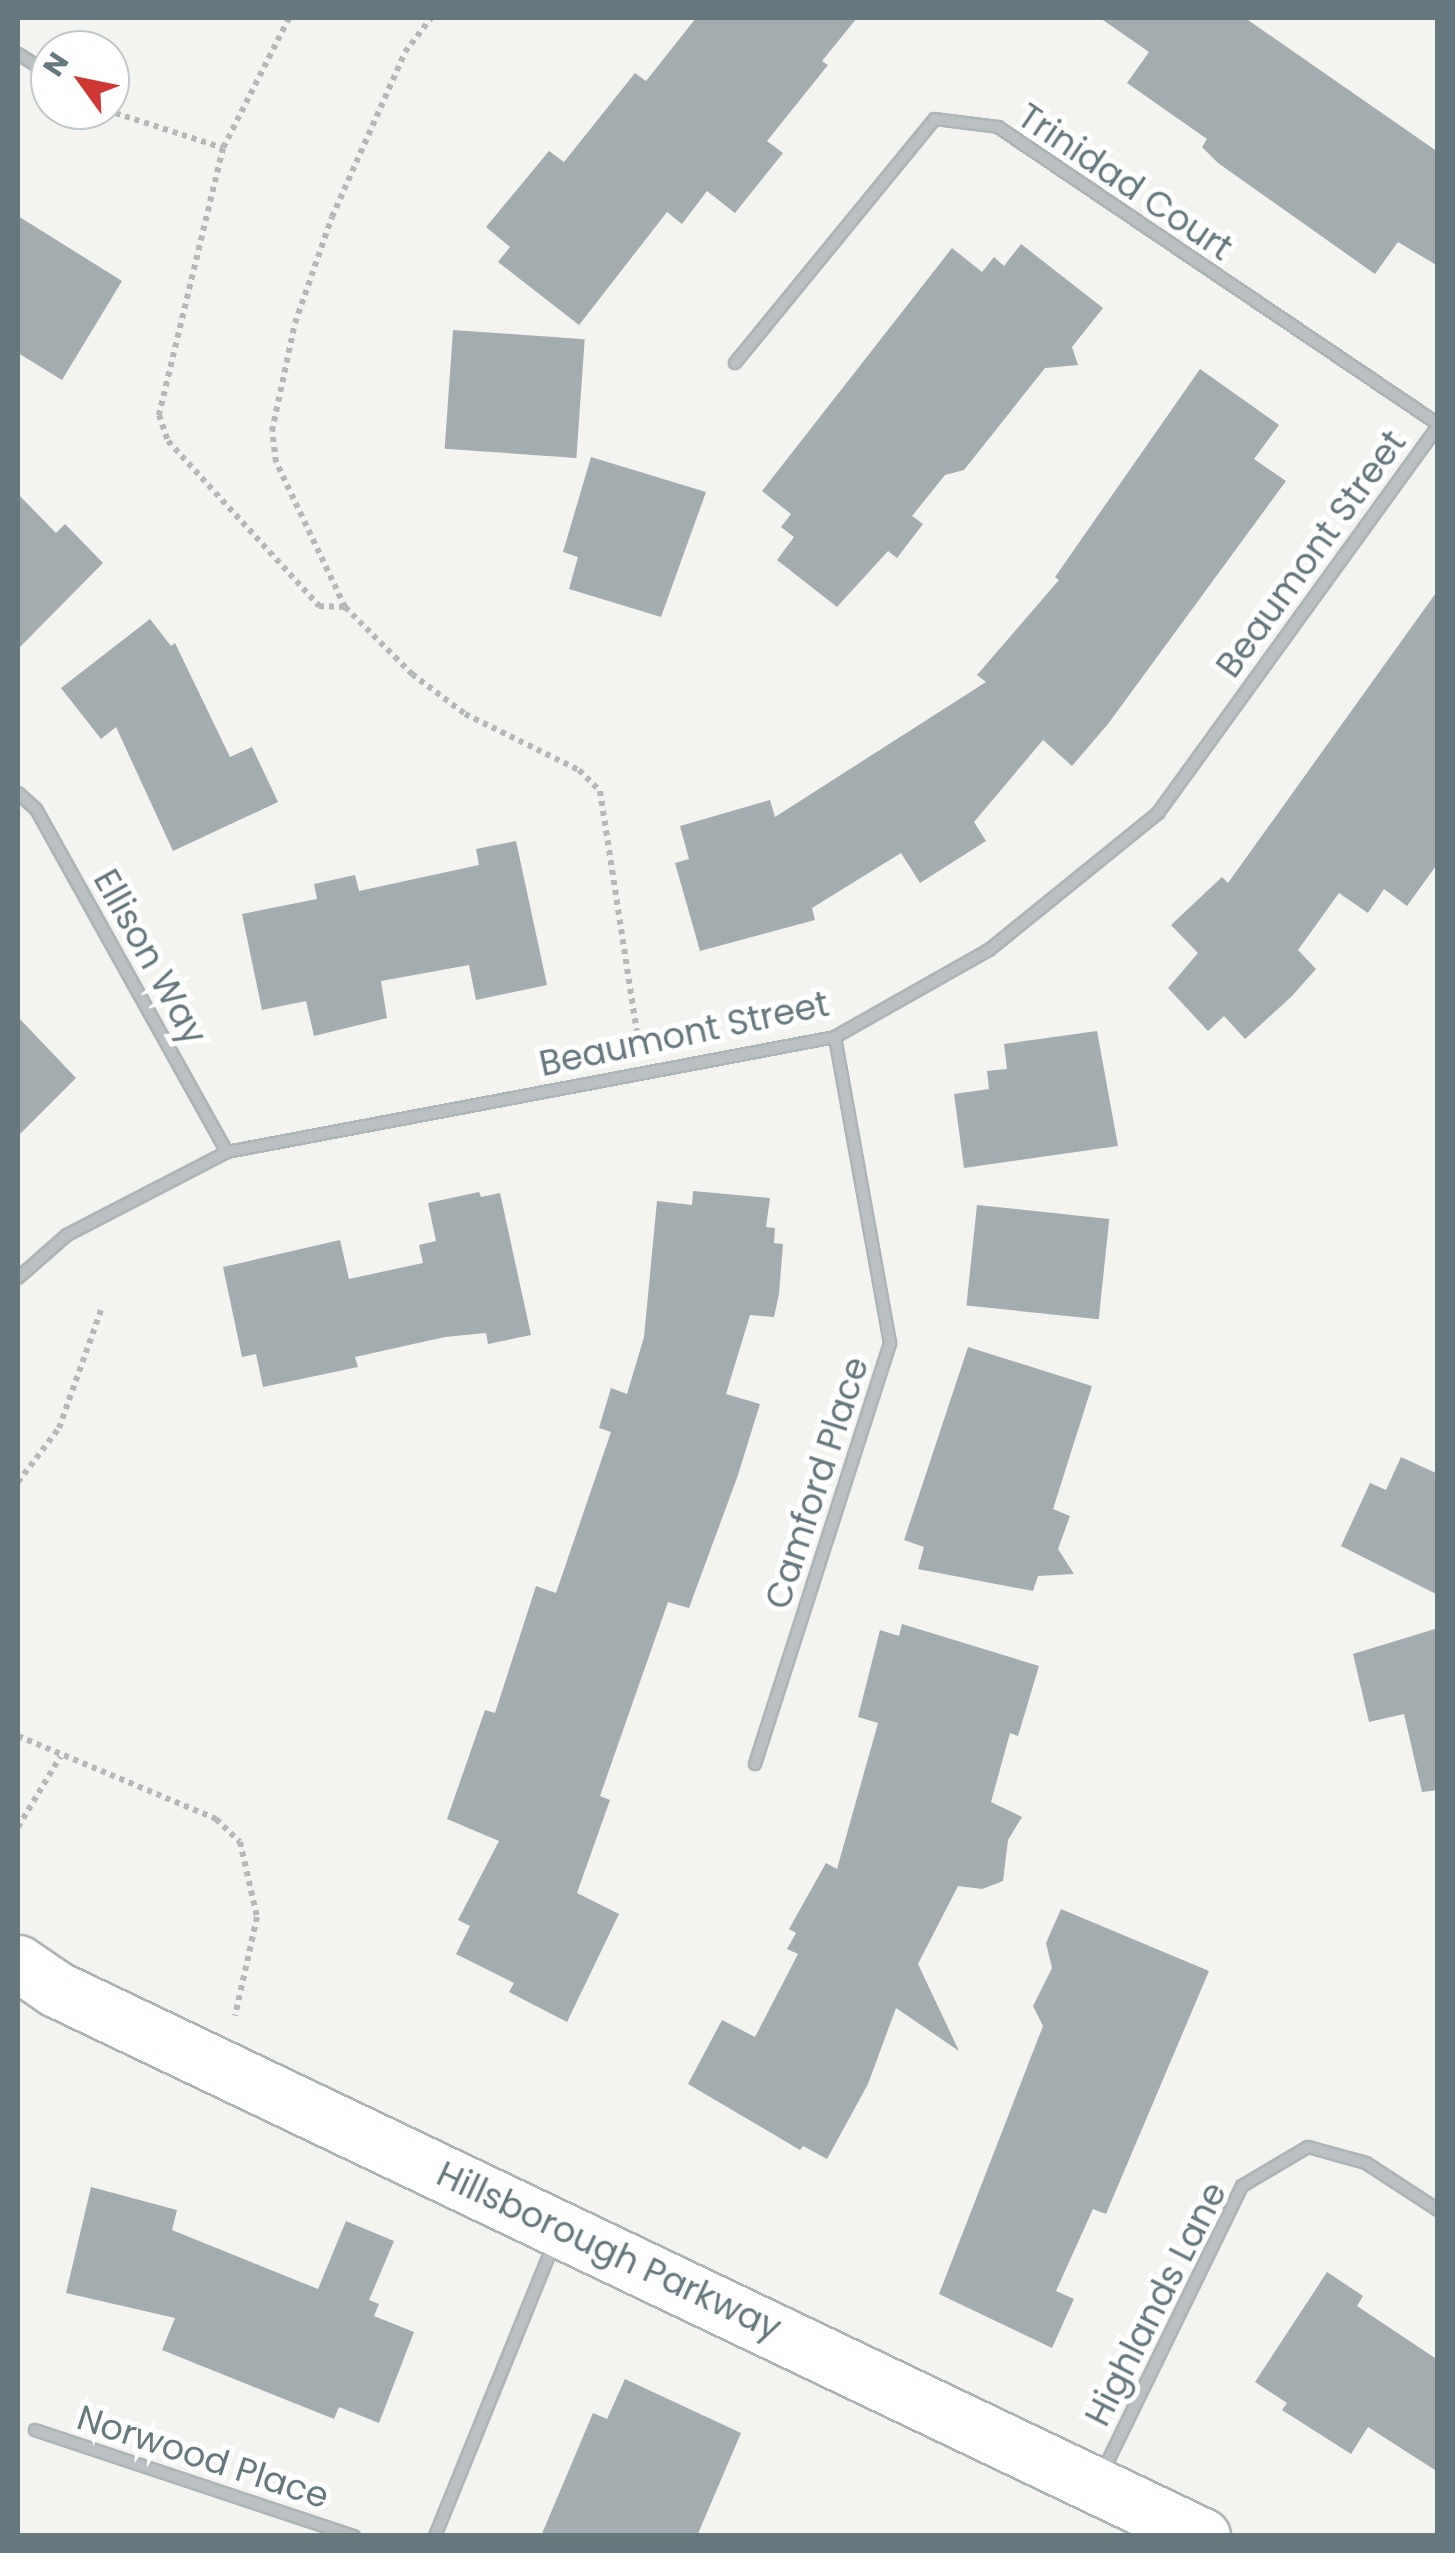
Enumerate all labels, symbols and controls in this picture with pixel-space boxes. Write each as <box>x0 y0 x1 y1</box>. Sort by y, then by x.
north arrow <box>30 30 130 130</box>
text: N <box>34 45 78 84</box>
street label: Trinidad Court <box>1010 95 1240 269</box>
street label: Beaumont Street <box>1207 422 1415 686</box>
street label: Ellison Way <box>85 862 215 1052</box>
street label: Beaumont Street <box>536 983 832 1085</box>
street label: Camford Place <box>757 1352 877 1614</box>
street label: Hillsborough Parkway <box>430 2153 788 2349</box>
street label: Highlands Lane <box>1077 2175 1235 2433</box>
street label: Norwood Place <box>72 2397 334 2517</box>

